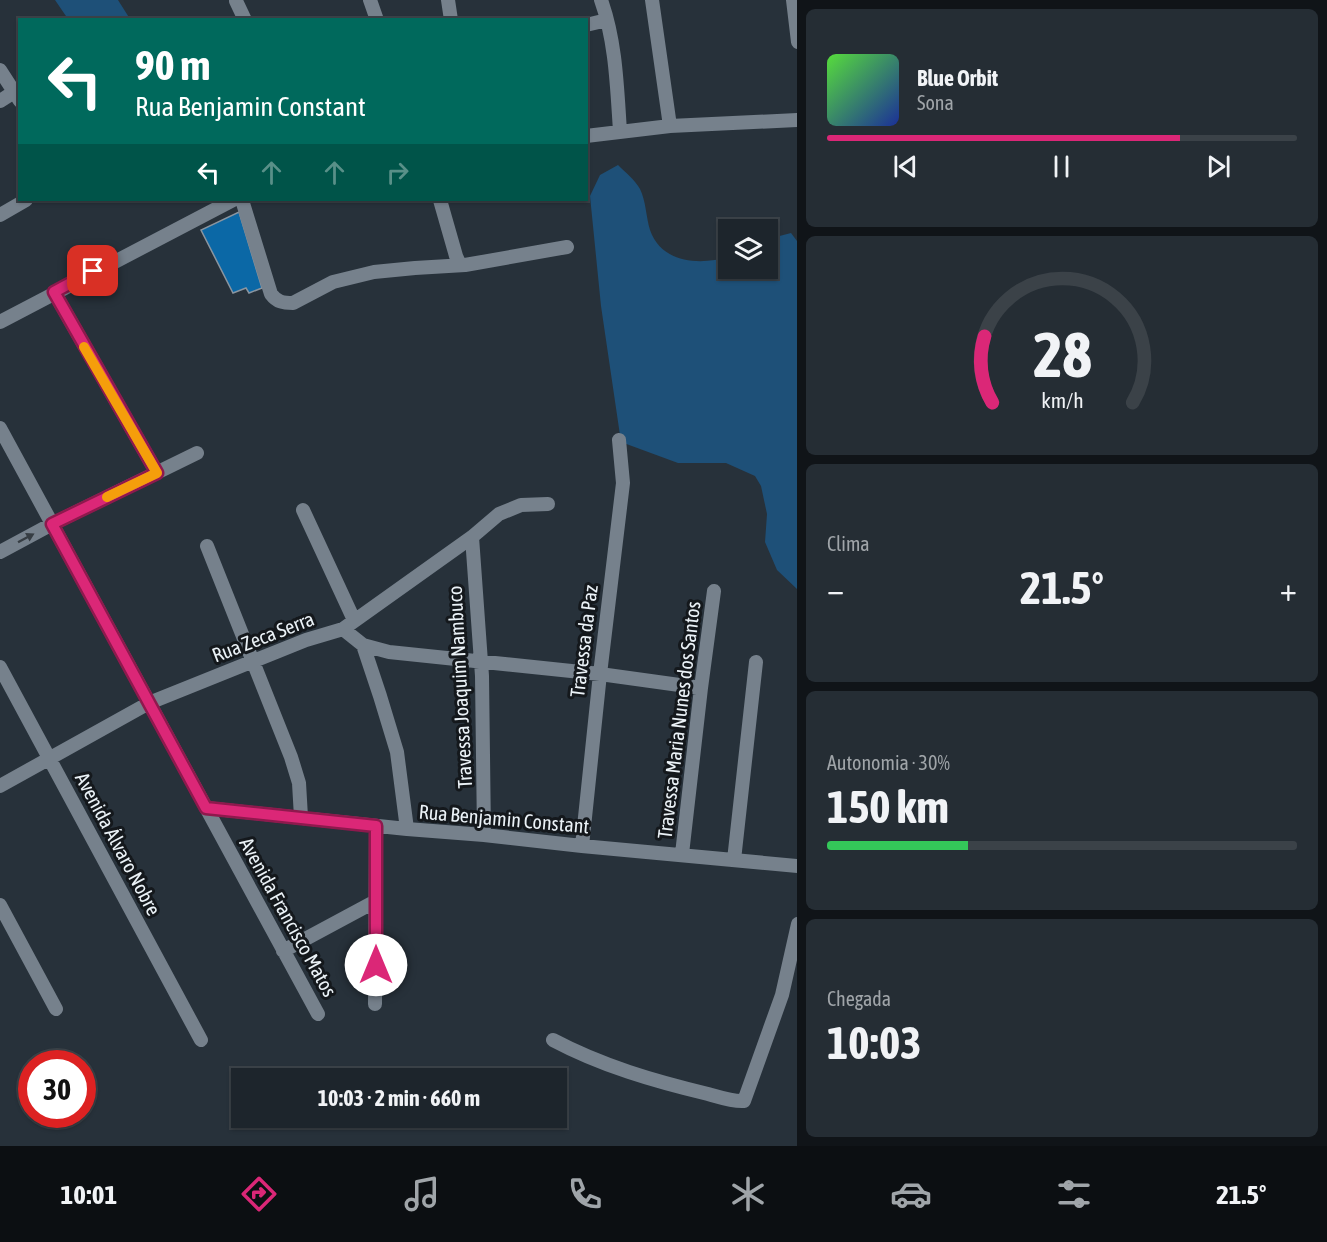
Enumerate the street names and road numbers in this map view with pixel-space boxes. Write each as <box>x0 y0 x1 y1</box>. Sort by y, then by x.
street label: Travessa da Paz <box>565 583 602 698</box>
street label: Travessa Joaquim Nambuco <box>443 585 476 789</box>
street label: Travessa Maria Nunes dos Santos <box>653 600 704 840</box>
street label: Rua Zeca Serra <box>209 607 317 666</box>
street label: Avenida Álvaro Nobre <box>71 768 166 919</box>
street label: Rua Benjamin Constant <box>418 800 590 837</box>
street label: Avenida Francisco Matos <box>235 833 342 1000</box>

